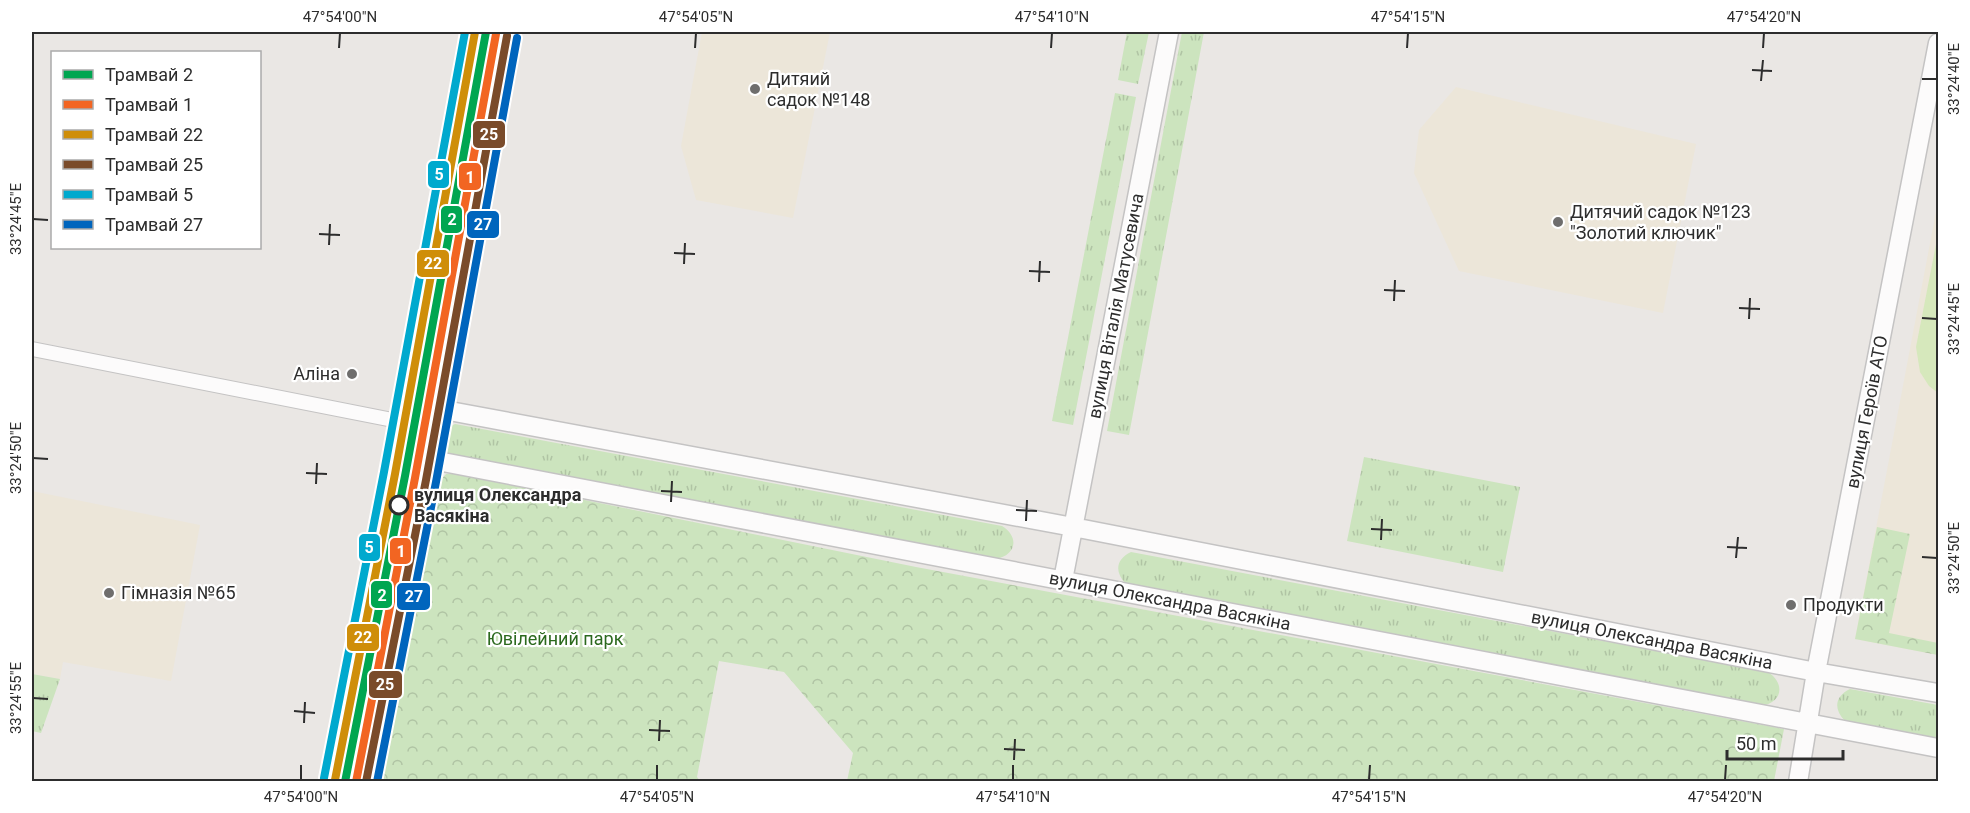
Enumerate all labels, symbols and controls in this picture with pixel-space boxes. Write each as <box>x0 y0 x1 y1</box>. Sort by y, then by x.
text: 47°54'00"N <box>303 8 377 26</box>
text: 47°54'05"N <box>659 8 733 26</box>
text: 47°54'10"N <box>1015 8 1089 26</box>
text: 47°54'15"N <box>1371 8 1445 26</box>
text: 47°54'20"N <box>1727 8 1801 26</box>
text: 33°24'40"E <box>1945 42 1963 115</box>
legend <box>51 51 261 249</box>
text: Трамвай 2 <box>105 64 193 85</box>
place label: Дитяий садок №148 <box>767 68 870 110</box>
marker: Дитяий садок №148 <box>748 82 762 96</box>
text: Трамвай 1 <box>105 94 193 115</box>
line badge: 25 <box>472 120 506 149</box>
text: Трамвай 22 <box>105 124 203 145</box>
text: 25 <box>480 125 498 144</box>
text: Трамвай 25 <box>105 154 203 175</box>
line badge: 5 <box>427 160 450 189</box>
line badge: 1 <box>458 162 482 191</box>
text: 5 <box>434 165 444 184</box>
text: 1 <box>465 168 475 187</box>
text: 33°24'45"E <box>7 182 25 255</box>
text: Трамвай 5 <box>105 184 193 205</box>
street label: вулиця Віталія Матусевича <box>1083 191 1148 420</box>
place label: Дитячий садок №123 "Золотий ключик" <box>1570 201 1751 243</box>
line badge: 2 <box>440 205 463 234</box>
text: 2 <box>447 210 457 229</box>
line badge: 27 <box>466 210 500 239</box>
text: Трамвай 27 <box>105 214 203 235</box>
text: 27 <box>474 215 492 234</box>
marker: Дитячий садок №123 "Золотий ключик" <box>1551 215 1565 229</box>
line badge: 22 <box>416 249 450 278</box>
text: 22 <box>424 254 442 273</box>
text: 33°24'45"E <box>1945 282 1963 355</box>
street label: вулиця Героїв АТО <box>1841 334 1892 490</box>
place label: Аліна <box>293 363 340 384</box>
marker: Аліна <box>345 367 359 381</box>
text: 33°24'50"E <box>7 421 25 494</box>
place label: вулиця Олександра Васякіна <box>414 484 582 526</box>
marker: вулиця Олександра Васякіна <box>389 495 409 515</box>
text: 33°24'50"E <box>1945 521 1963 594</box>
line badge: 5 <box>358 533 381 562</box>
line badge: 1 <box>389 537 412 565</box>
text: 5 <box>364 538 374 557</box>
text: 1 <box>396 542 406 561</box>
street label: вулиця Олександра Васякіна <box>1048 567 1293 634</box>
line badge: 2 <box>370 580 393 609</box>
place label: Гімназія №65 <box>121 582 236 603</box>
line badge: 27 <box>396 582 431 611</box>
marker: Гімназія №65 <box>102 586 116 600</box>
text: 2 <box>377 586 387 605</box>
text: 27 <box>405 587 423 606</box>
place label: Продукти <box>1803 594 1884 615</box>
marker: Продукти <box>1784 598 1798 612</box>
street label: вулиця Олександра Васякіна <box>1530 606 1775 673</box>
line badge: 22 <box>346 623 380 652</box>
text: 22 <box>354 628 372 647</box>
park label: Ювілейний парк <box>487 628 624 649</box>
text: 33°24'55"E <box>7 661 25 734</box>
line badge: 25 <box>368 670 403 699</box>
text: 25 <box>376 675 394 694</box>
scale bar <box>1727 723 1842 761</box>
text: 50 m <box>1736 733 1776 754</box>
text: 47°54'00"N <box>264 788 338 806</box>
text: 47°54'05"N <box>620 788 694 806</box>
text: 47°54'10"N <box>976 788 1050 806</box>
text: 47°54'15"N <box>1332 788 1406 806</box>
text: 47°54'20"N <box>1688 788 1762 806</box>

